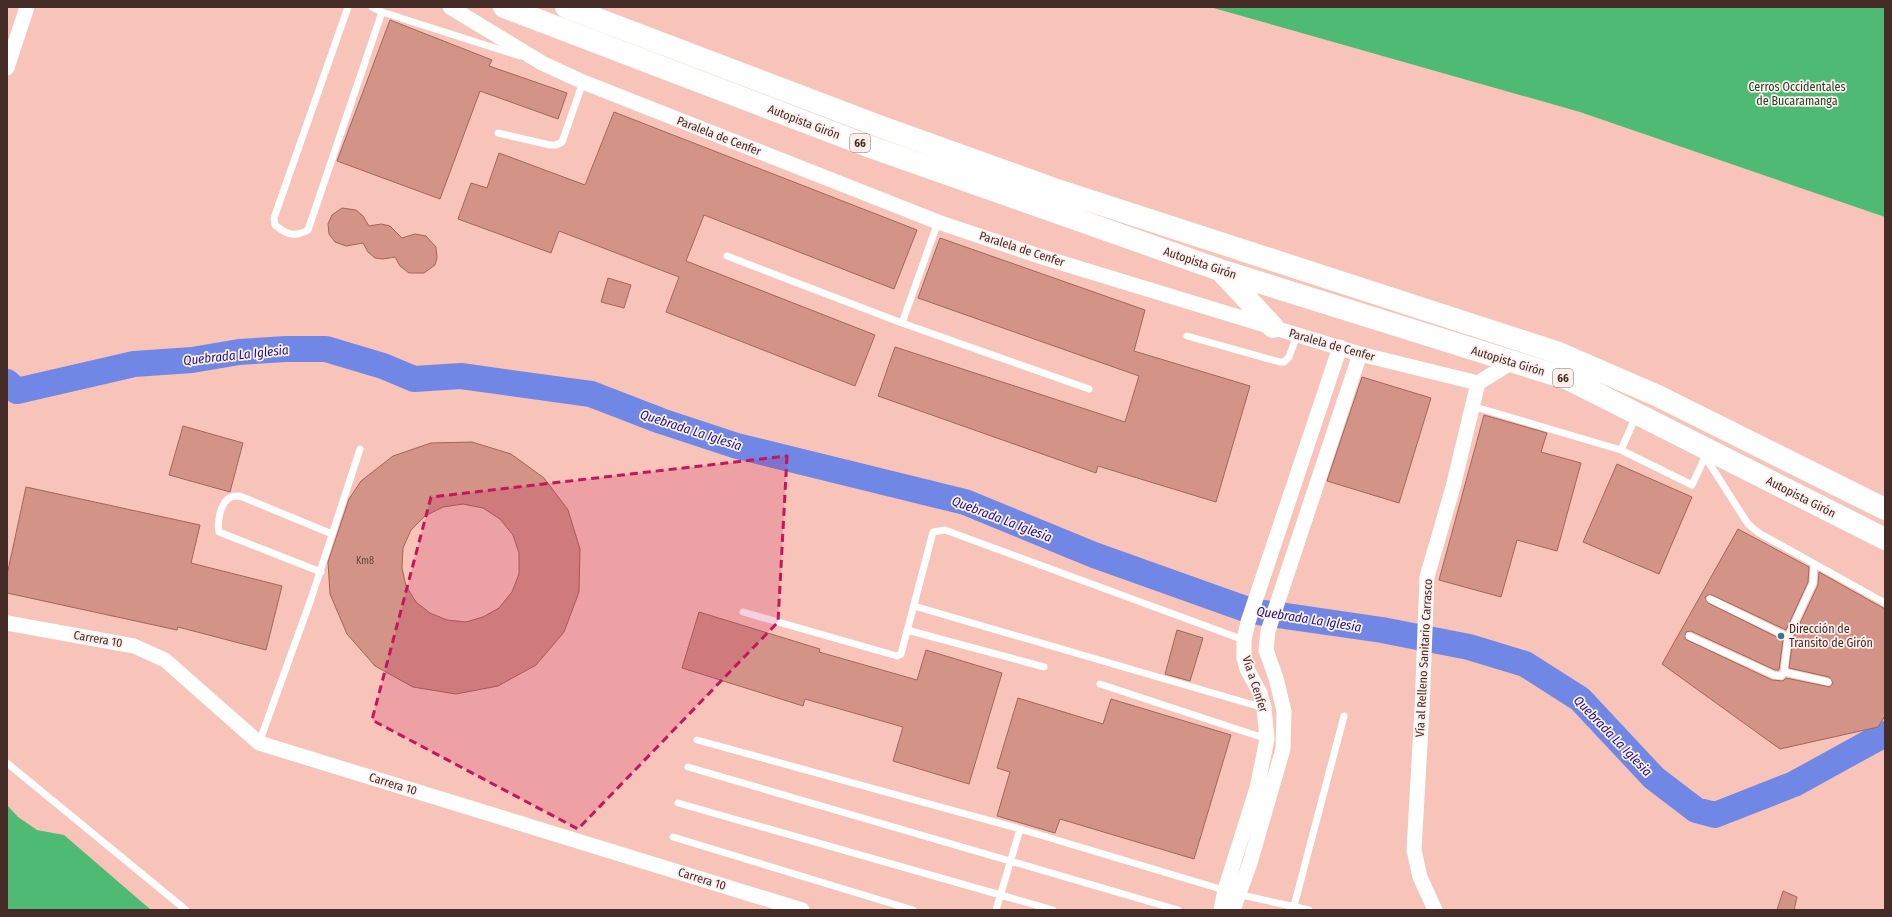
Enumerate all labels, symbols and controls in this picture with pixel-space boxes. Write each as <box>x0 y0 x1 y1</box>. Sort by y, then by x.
park label: Cerros Occidentales de Bucaramanga <box>1748 80 1846 108</box>
street label: Autopista Girón <box>766 102 842 142</box>
street label: Paralela de Cenfer <box>675 114 764 159</box>
road number: 66 <box>850 134 870 152</box>
street label: Paralela de Cenfer <box>978 229 1067 270</box>
street label: Autopista Girón <box>1162 244 1238 282</box>
street label: Paralela de Cenfer <box>1287 326 1377 364</box>
water label: Quebrada La Iglesia <box>183 342 290 368</box>
street label: Autopista Girón <box>1470 343 1546 379</box>
road number: 66 <box>1553 369 1573 387</box>
water label: Quebrada La Iglesia <box>638 407 744 454</box>
street label: Autopista Girón <box>1764 473 1838 521</box>
water label: Quebrada La Iglesia <box>950 493 1054 545</box>
house number: Km8 <box>356 555 374 567</box>
street label: Vía al Relleno Sanitario Carrasco <box>1413 578 1435 738</box>
water label: Quebrada La Iglesia <box>1256 603 1363 635</box>
place label: Dirección de Transito de Girón <box>1789 622 1873 650</box>
street label: Carrera 10 <box>73 628 123 650</box>
marker: Dirección de Transito de Girón <box>1776 631 1786 641</box>
street label: Vía a Cenfer <box>1239 654 1271 715</box>
water label: Quebrada La Iglesia <box>1571 693 1655 779</box>
street label: Carrera 10 <box>367 770 419 798</box>
street label: Carrera 10 <box>676 865 728 893</box>

